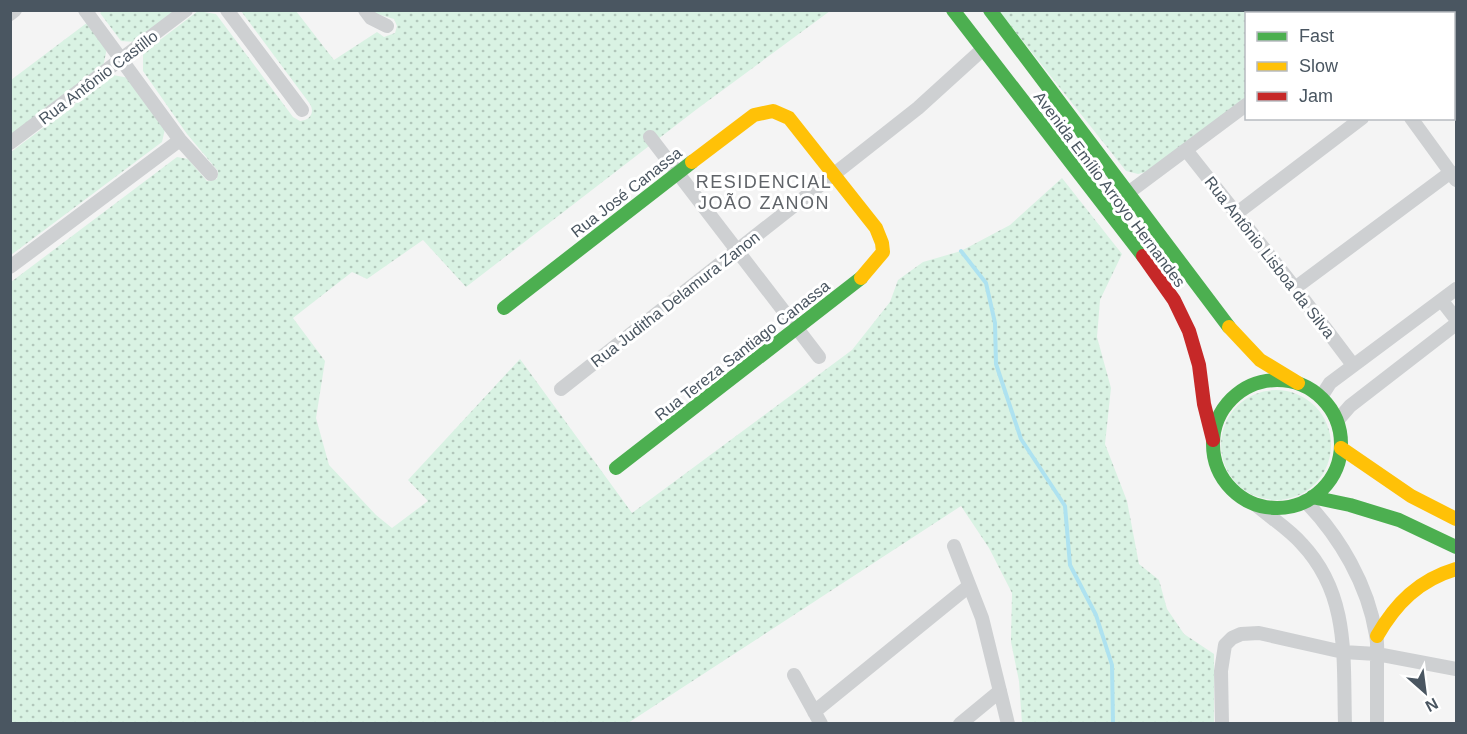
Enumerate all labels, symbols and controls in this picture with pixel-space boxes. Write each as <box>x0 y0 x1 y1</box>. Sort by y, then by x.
legend <box>1245 12 1455 120</box>
text: Fast <box>1299 26 1334 46</box>
street label: Rua Antônio Castillo <box>36 27 161 128</box>
text: Slow <box>1299 56 1339 76</box>
text: Jam <box>1299 86 1333 106</box>
street label: Avenida Emílio Arroyo Hernandes <box>1031 88 1189 290</box>
street label: Rua José Canassa <box>568 144 685 241</box>
district label: RESIDENCIAL JOÃO ZANON <box>696 172 832 213</box>
street label: Rua Antônio Lisboa da Silva <box>1201 173 1338 341</box>
street label: Rua Juditha Delamura Zanon <box>588 228 763 370</box>
street label: Rua Tereza Santiago Canassa <box>652 277 833 424</box>
north arrow <box>1395 662 1455 722</box>
text: N <box>1423 695 1441 715</box>

